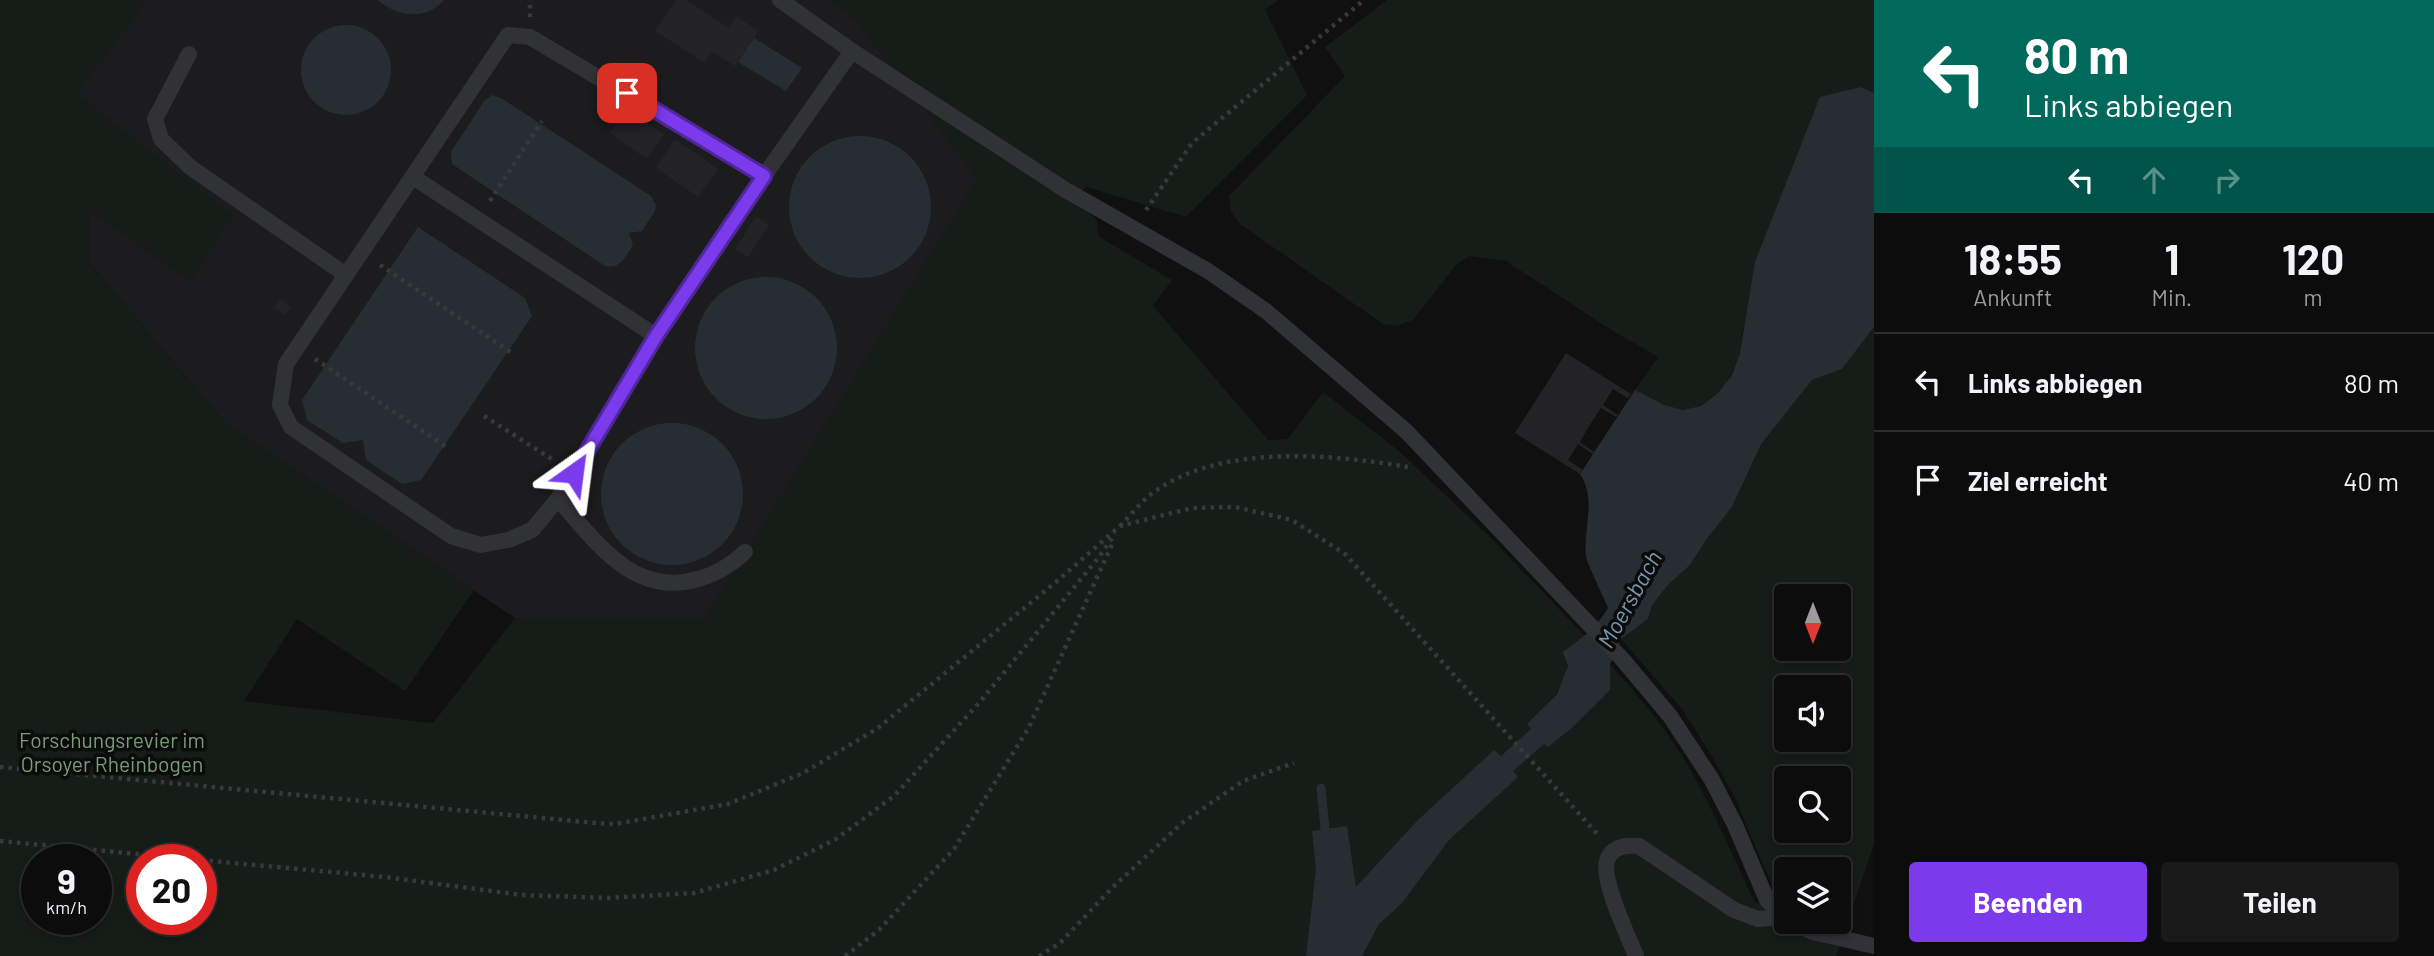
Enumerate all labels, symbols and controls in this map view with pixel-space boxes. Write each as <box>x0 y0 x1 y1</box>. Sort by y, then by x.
text: 80 m <box>2024 25 2129 84</box>
icon: left <box>1909 28 2000 119</box>
pin <box>597 63 657 123</box>
icon: arrive <box>608 74 646 112</box>
text: Links abbiegen <box>2024 85 2233 123</box>
icon: left <box>2062 161 2100 199</box>
icon: ahead <box>2135 161 2173 199</box>
icon: right <box>2208 161 2246 199</box>
text: 18:55 <box>1964 233 2062 283</box>
text: 1 <box>2164 233 2179 283</box>
text: 120 <box>2282 233 2344 283</box>
text: Ankunft <box>1973 283 2052 311</box>
text: Min. <box>2152 283 2192 311</box>
text: m <box>2304 283 2323 311</box>
icon: left <box>1909 363 1947 401</box>
text: Links abbiegen <box>1968 367 2142 398</box>
text: 80 m <box>2344 367 2399 398</box>
position arrow <box>537 436 611 510</box>
icon: arrive <box>1909 461 1947 499</box>
text: Ziel erreicht <box>1968 465 2108 496</box>
text: 40 m <box>2343 465 2399 496</box>
water label: Moersbach <box>1591 546 1667 652</box>
north arrow <box>1774 584 1852 662</box>
map controls <box>1774 584 1851 934</box>
button: sound <box>1774 675 1851 752</box>
park label: Forschungsrevier im Orsoyer Rheinbogen <box>19 727 205 776</box>
button: search <box>1774 766 1851 843</box>
speed limit sign: 20 <box>126 844 217 935</box>
button: layers <box>1774 857 1851 934</box>
text: 9 <box>57 859 76 901</box>
button: Beenden <box>1909 862 2147 942</box>
button: Teilen <box>2161 862 2399 942</box>
text: km/h <box>46 896 87 918</box>

